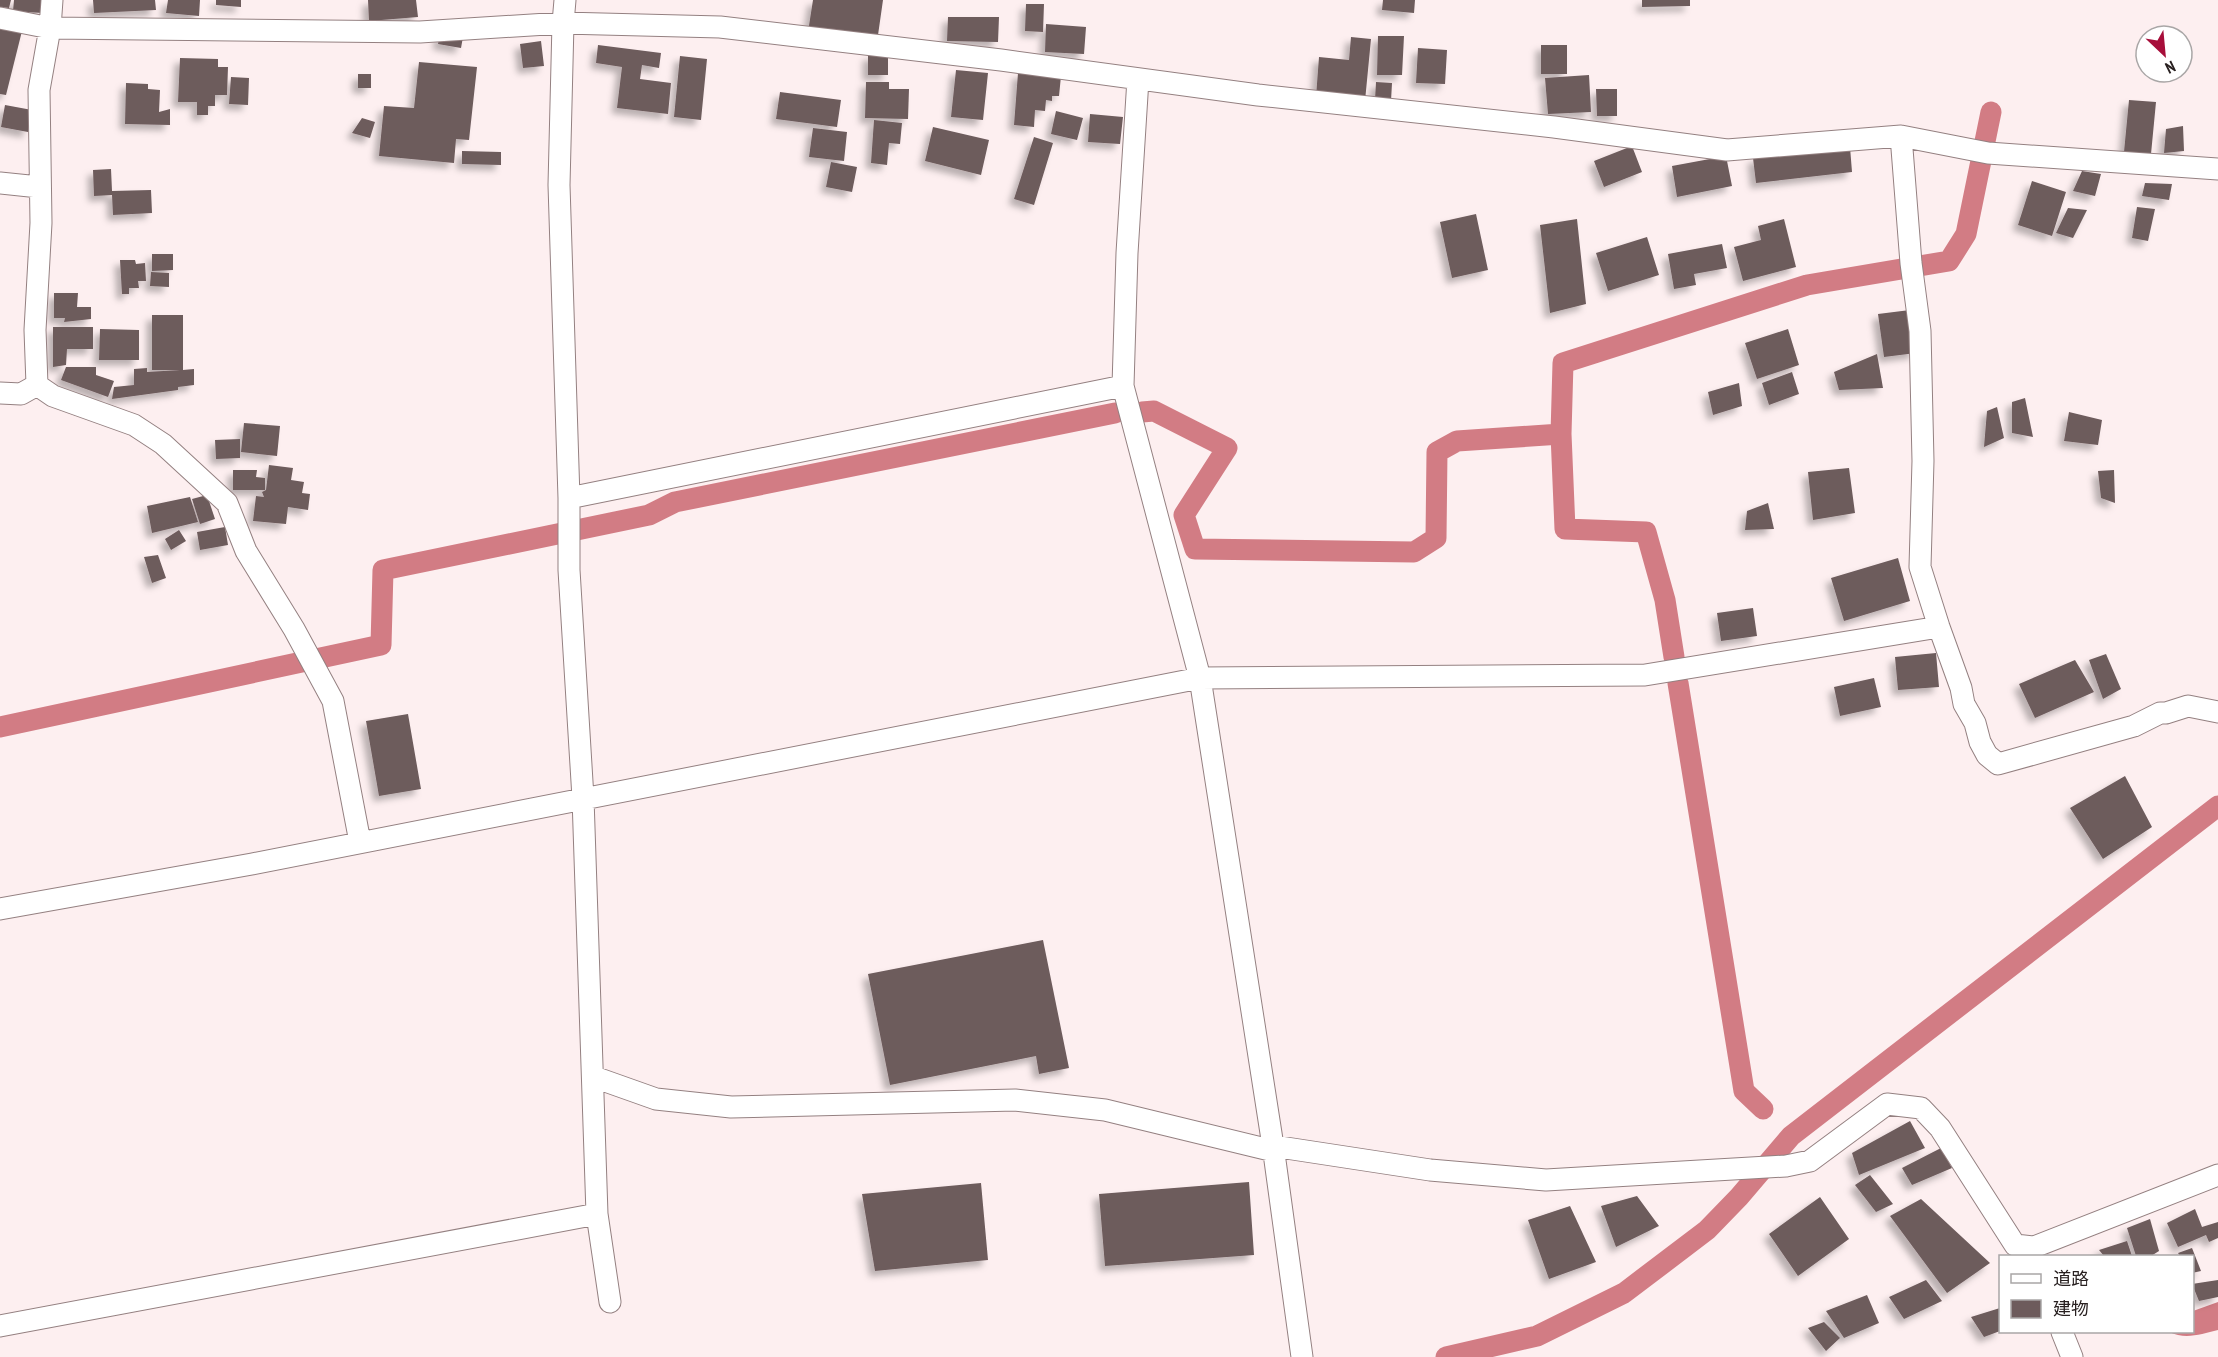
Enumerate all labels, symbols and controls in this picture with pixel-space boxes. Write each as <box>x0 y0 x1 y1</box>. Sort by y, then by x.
north arrow <box>2134 24 2194 84</box>
text: N <box>2162 57 2179 78</box>
legend <box>1999 1255 2194 1333</box>
text: 道路 <box>2053 1267 2089 1290</box>
text: 建物 <box>2053 1297 2089 1320</box>

